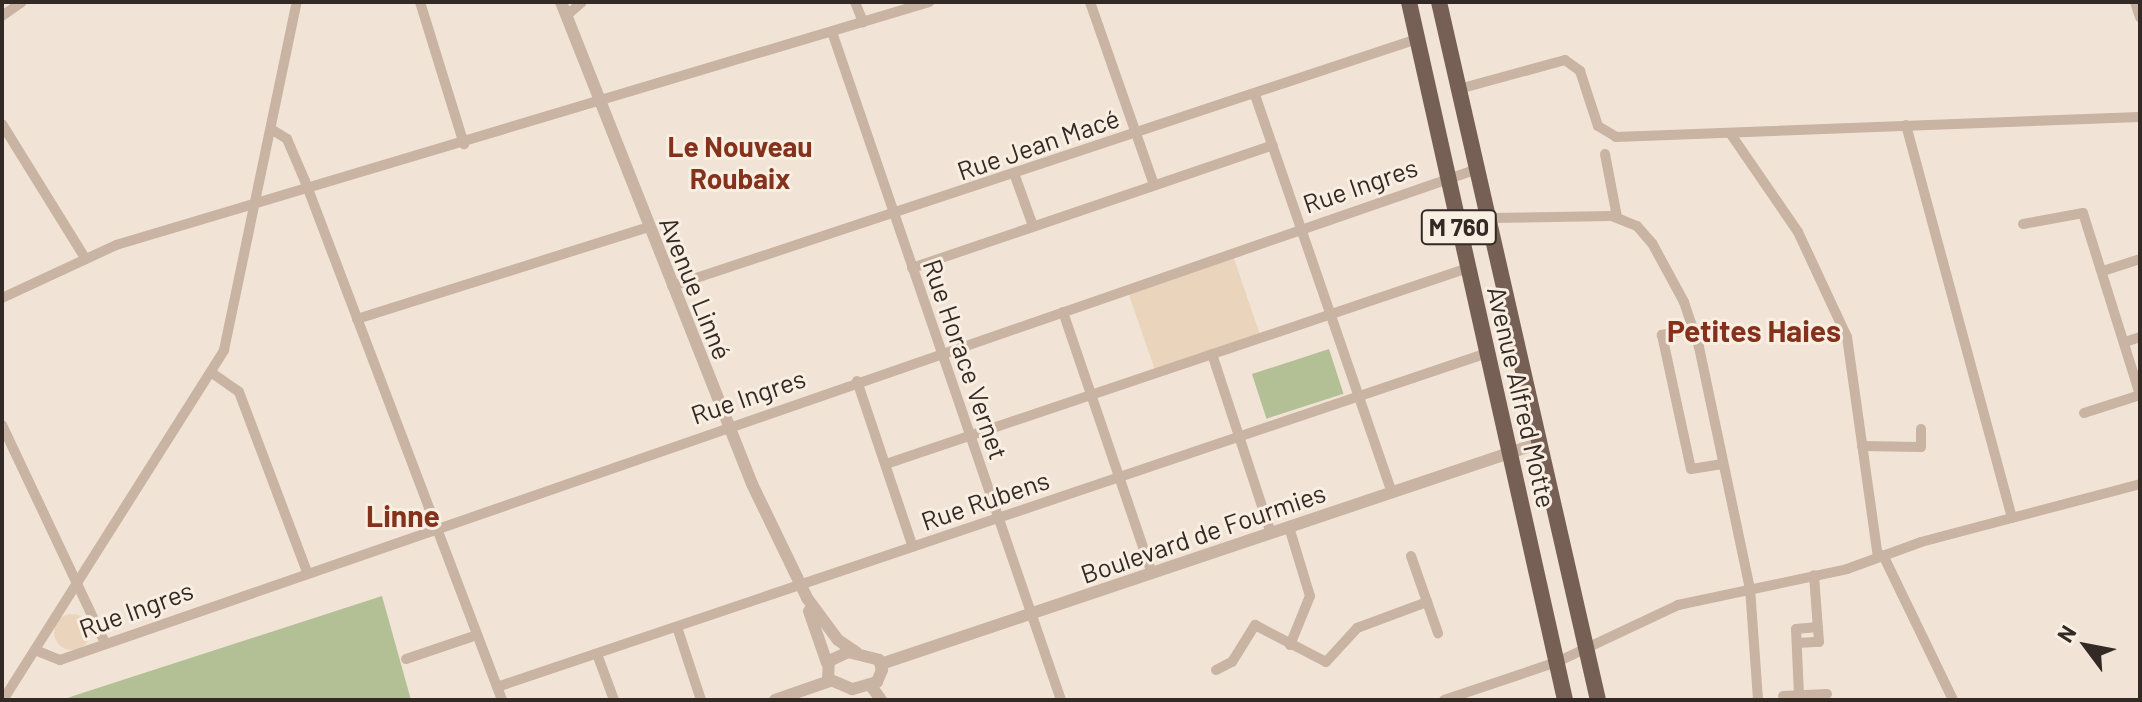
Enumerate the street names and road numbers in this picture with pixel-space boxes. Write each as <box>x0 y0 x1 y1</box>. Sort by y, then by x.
street label: Rue Jean Macé <box>953 102 1123 186</box>
street label: Rue Ingres <box>1299 151 1421 219</box>
road number: M 760 <box>1419 207 1499 247</box>
street label: Avenue Linné <box>653 212 739 364</box>
street label: Rue Horace Vernet <box>917 255 1015 463</box>
street label: Avenue Alfred Motte <box>1481 283 1563 511</box>
street label: Rue Ingres <box>687 362 809 430</box>
street label: Rue Rubens <box>917 464 1053 536</box>
street label: Boulevard de Fourmies <box>1077 476 1329 590</box>
street label: Rue Ingres <box>75 574 197 644</box>

